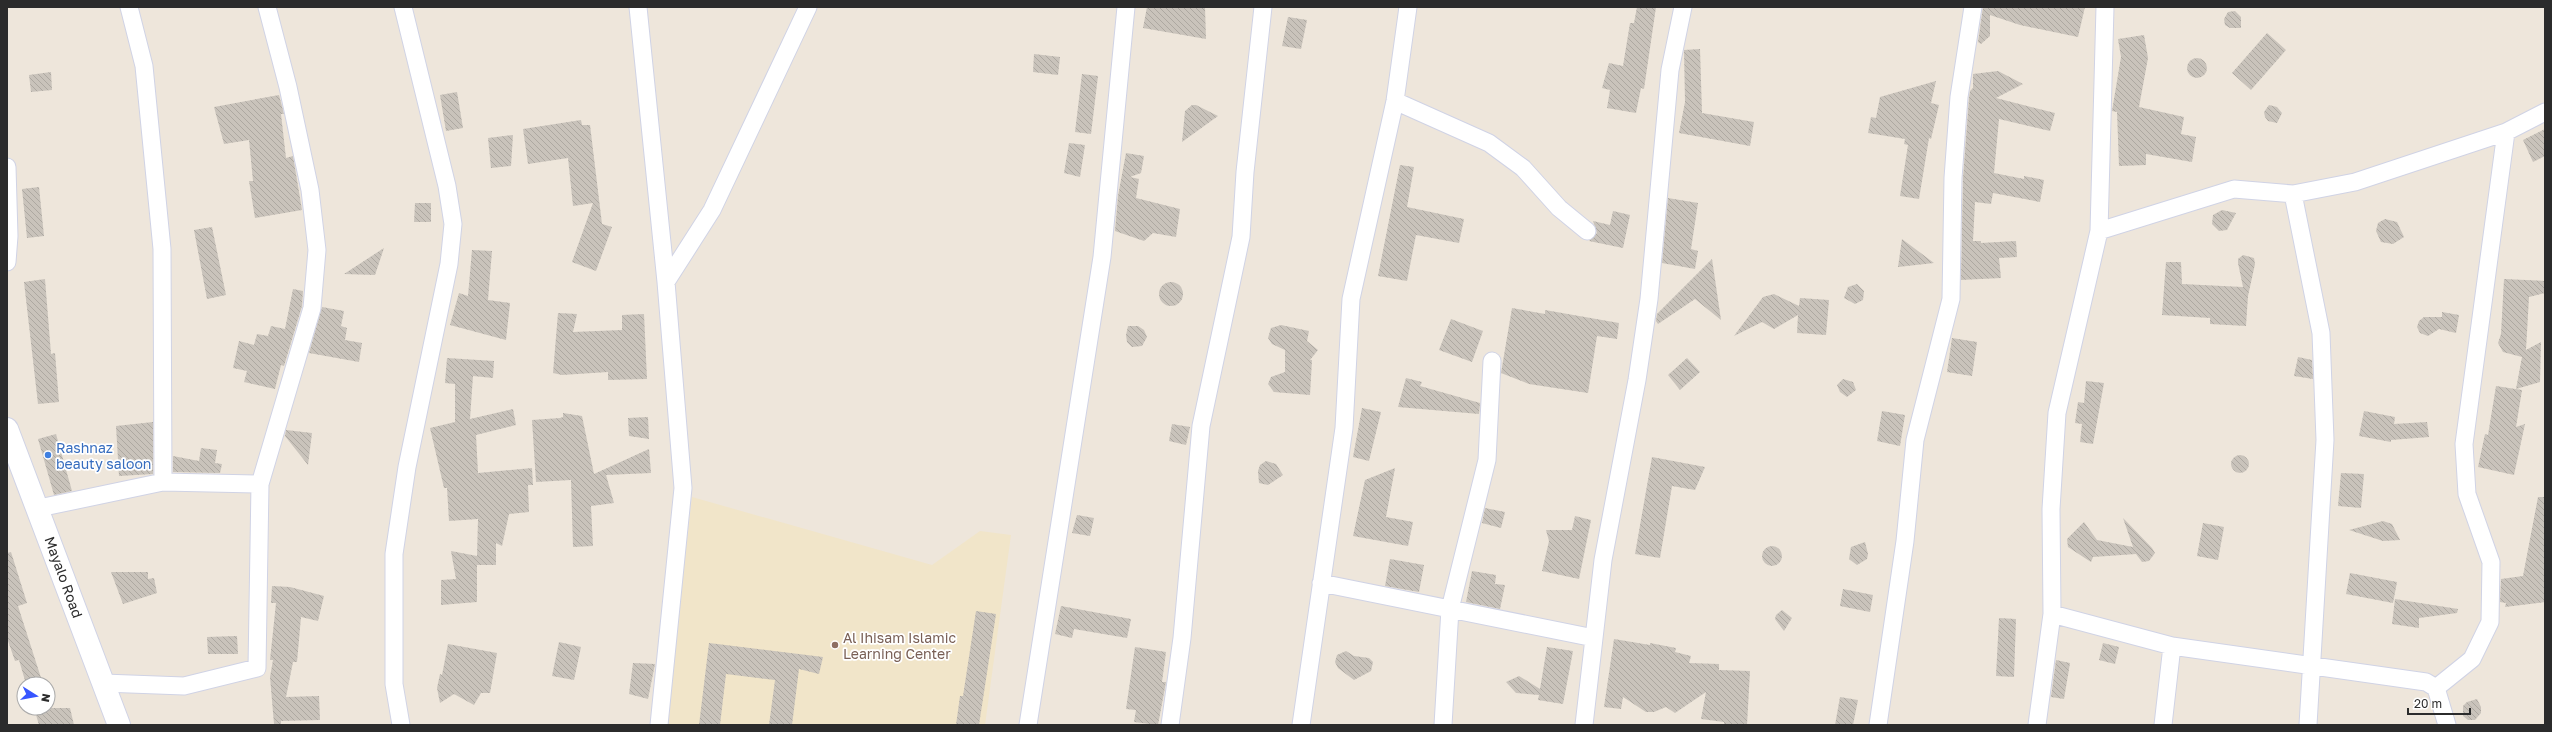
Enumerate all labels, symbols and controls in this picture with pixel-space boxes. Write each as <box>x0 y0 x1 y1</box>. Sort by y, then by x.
place label: Rashnaz beauty saloon <box>56 439 151 472</box>
marker: Rashnaz beauty saloon <box>43 450 53 460</box>
street label: Mayalo Road <box>41 534 87 620</box>
place label: Al Ihisam Islamic Learning Center <box>843 629 956 662</box>
marker: Al Ihisam Islamic Learning Center <box>830 640 840 650</box>
north arrow <box>16 676 56 716</box>
scale bar <box>2408 690 2470 716</box>
text: N <box>39 693 53 703</box>
text: 20 m <box>2414 696 2442 711</box>

